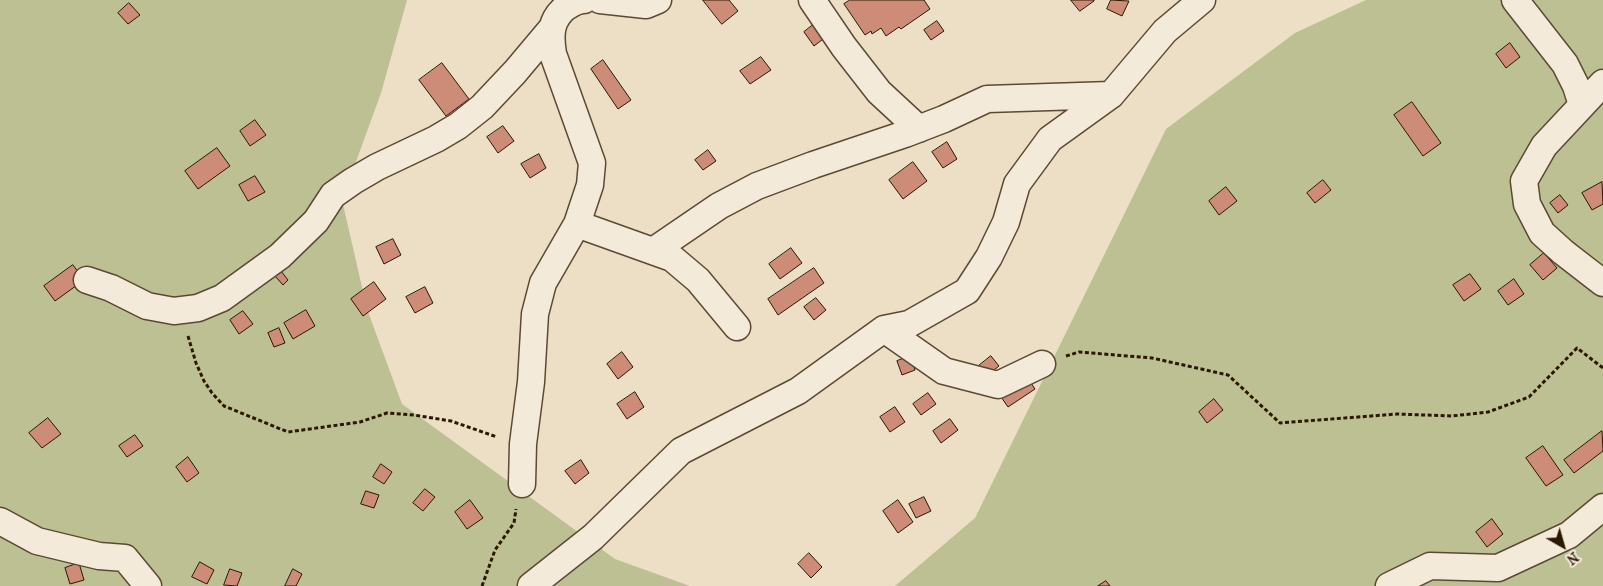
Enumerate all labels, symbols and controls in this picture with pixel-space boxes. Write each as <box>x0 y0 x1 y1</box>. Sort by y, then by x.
north arrow <box>1538 521 1588 571</box>
text: N <box>1563 548 1582 568</box>

